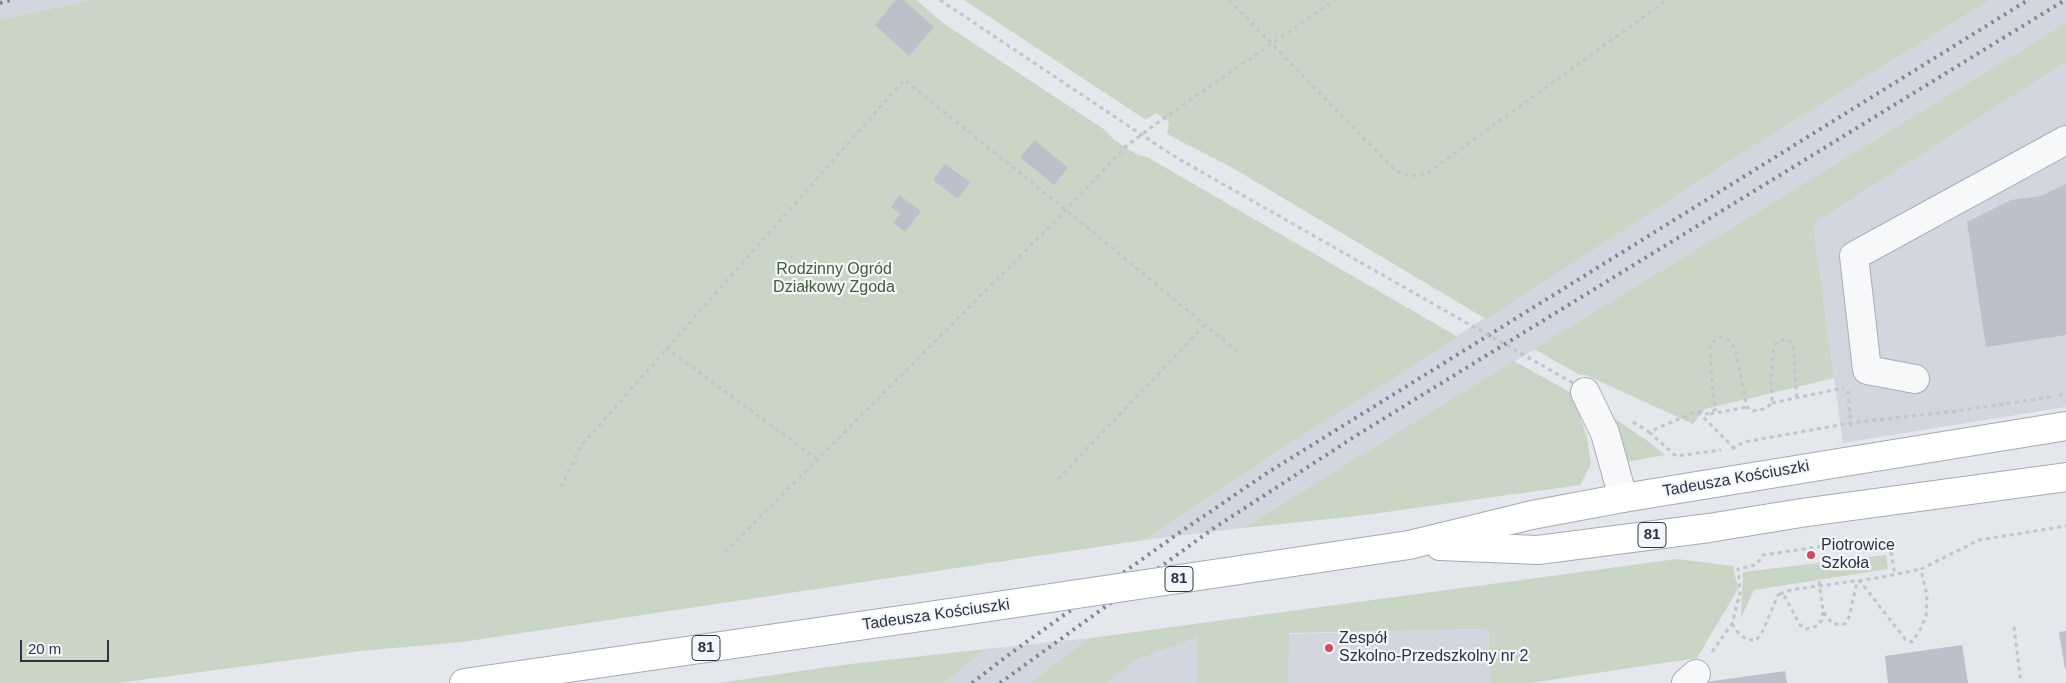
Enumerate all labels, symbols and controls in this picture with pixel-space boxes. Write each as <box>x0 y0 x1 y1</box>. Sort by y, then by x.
park label: Rodzinny Ogród Działkowy Zgoda <box>773 260 895 298</box>
street label: Tadeusza Kościuszki <box>1661 457 1811 501</box>
road number: 81 <box>1638 522 1666 548</box>
place label: Piotrowice Szkoła <box>1821 536 1895 574</box>
marker: Piotrowice Szkoła <box>1805 549 1817 561</box>
road number: 81 <box>1165 566 1193 592</box>
street label: Tadeusza Kościuszki <box>861 595 1011 635</box>
place label: Zespół Szkolno-Przedszkolny nr 2 <box>1339 629 1528 667</box>
scale bar <box>22 630 111 662</box>
road number: 81 <box>692 636 720 660</box>
text: 20 m <box>28 640 61 657</box>
marker: Zespół Szkolno-Przedszkolny nr 2 <box>1323 642 1335 654</box>

